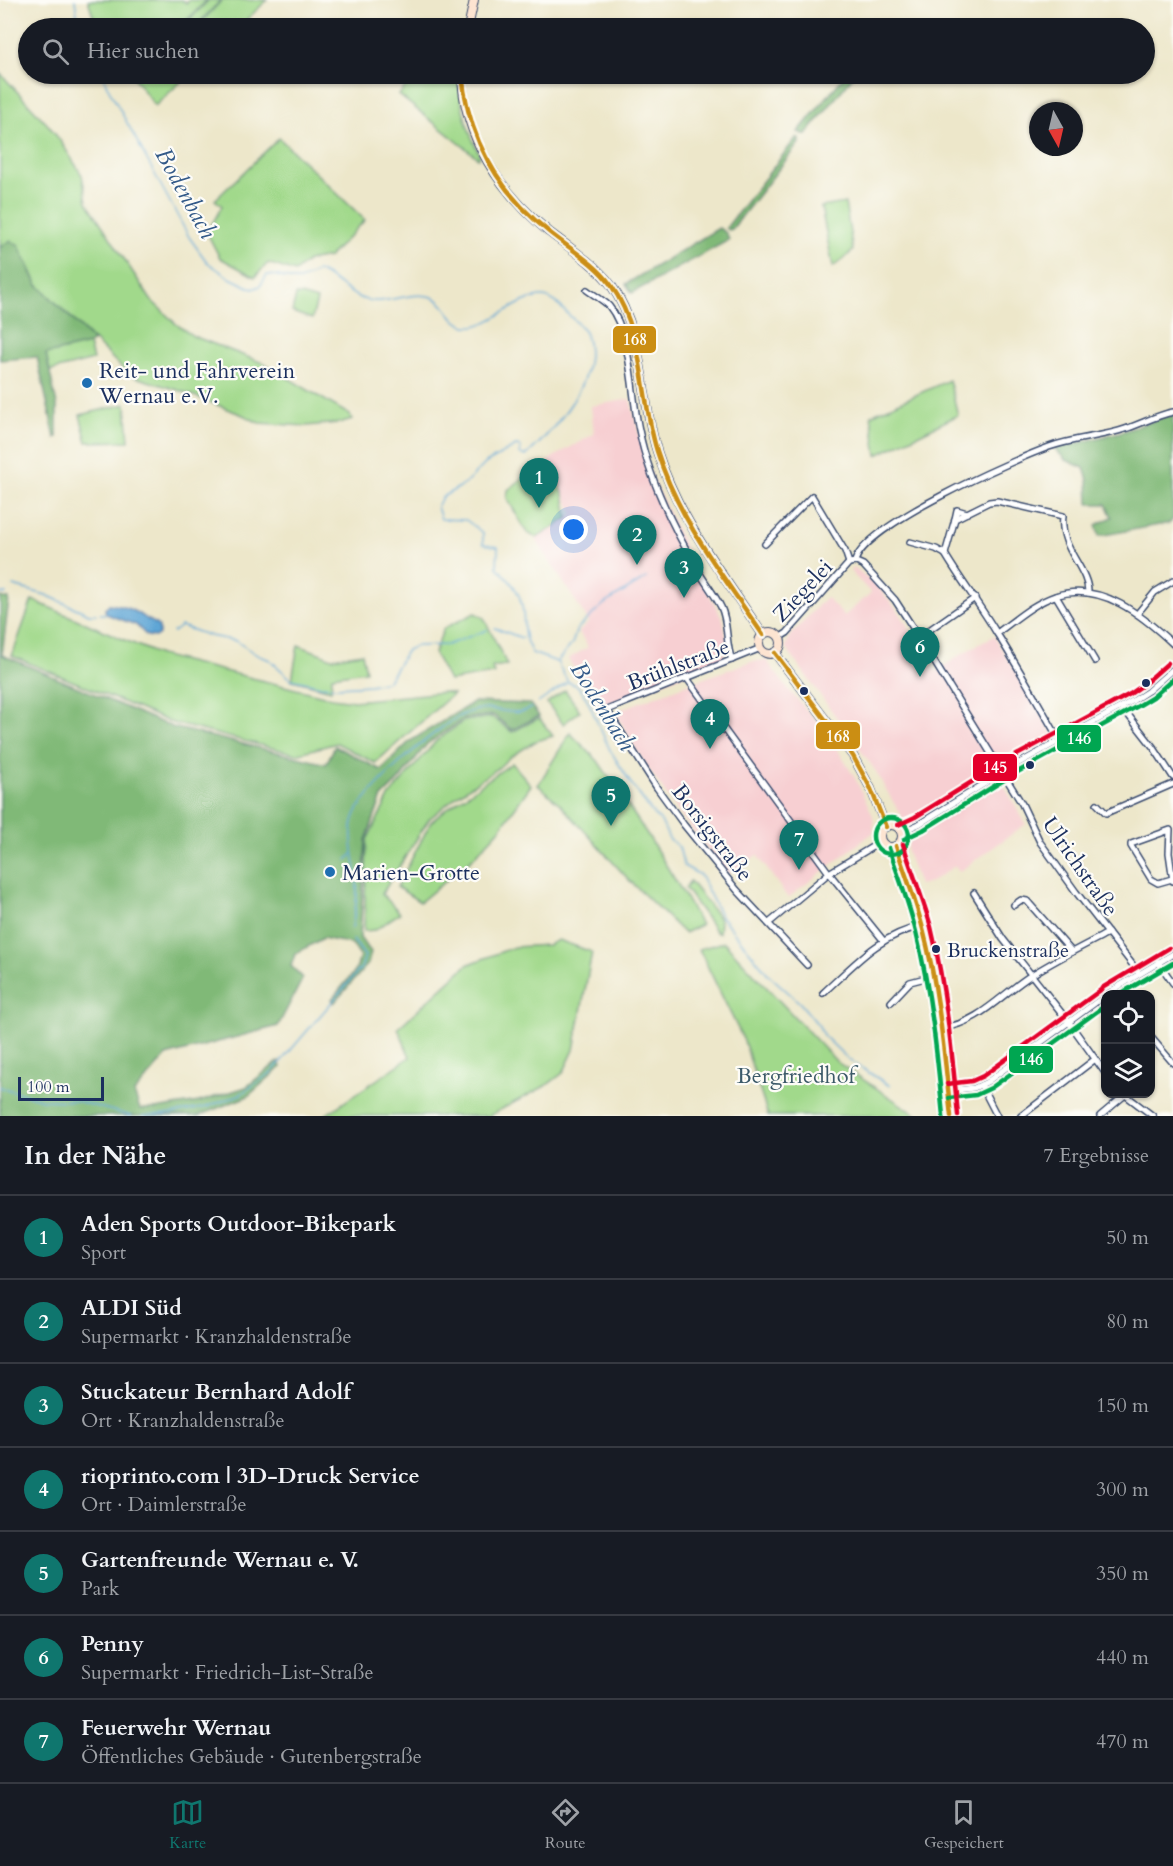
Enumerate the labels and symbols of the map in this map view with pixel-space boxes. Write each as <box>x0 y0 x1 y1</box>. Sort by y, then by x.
north arrow <box>1029 102 1083 156</box>
water label: Bodenbach <box>147 142 224 245</box>
line badge: 168 <box>612 325 657 354</box>
text: 168 <box>623 329 647 351</box>
place label: Reit- und Fahrverein Wernau e.V. <box>98 356 296 411</box>
marker: Reit- und Fahrverein Wernau e.V. <box>80 376 94 390</box>
pin: 1 <box>520 458 558 508</box>
your location <box>559 515 588 544</box>
pin: 2 <box>618 516 656 565</box>
pin: 3 <box>664 548 704 598</box>
street label: Ziegelei <box>766 553 840 629</box>
pin: 6 <box>900 628 940 677</box>
street label: Brühlstraße <box>623 632 734 698</box>
water label: Bodenbach <box>562 655 643 758</box>
unlabelled marker <box>1140 677 1152 689</box>
unlabelled marker <box>798 685 810 697</box>
pin: 4 <box>690 700 730 749</box>
line badge: 168 <box>815 721 861 750</box>
line badge: 146 <box>1056 724 1102 753</box>
text: 168 <box>826 726 850 748</box>
text: 146 <box>1067 728 1091 750</box>
line badge: 145 <box>972 753 1018 782</box>
text: 145 <box>983 757 1007 779</box>
unlabelled marker <box>1024 759 1036 771</box>
pin: 5 <box>592 776 630 826</box>
street label: Borsigstraße <box>665 778 760 887</box>
street label: Ulrichstraße <box>1035 811 1125 922</box>
pin: 7 <box>780 820 818 870</box>
place label: Marien-Grotte <box>342 858 480 888</box>
marker: Marien-Grotte <box>323 865 337 879</box>
place label: Bruckenstraße <box>947 937 1069 964</box>
marker: Bruckenstraße <box>930 943 942 955</box>
line badge: 146 <box>1008 1045 1054 1074</box>
text: 146 <box>1019 1049 1043 1071</box>
park label: Bergfriedhof <box>737 1061 859 1091</box>
scale bar <box>18 1074 104 1102</box>

